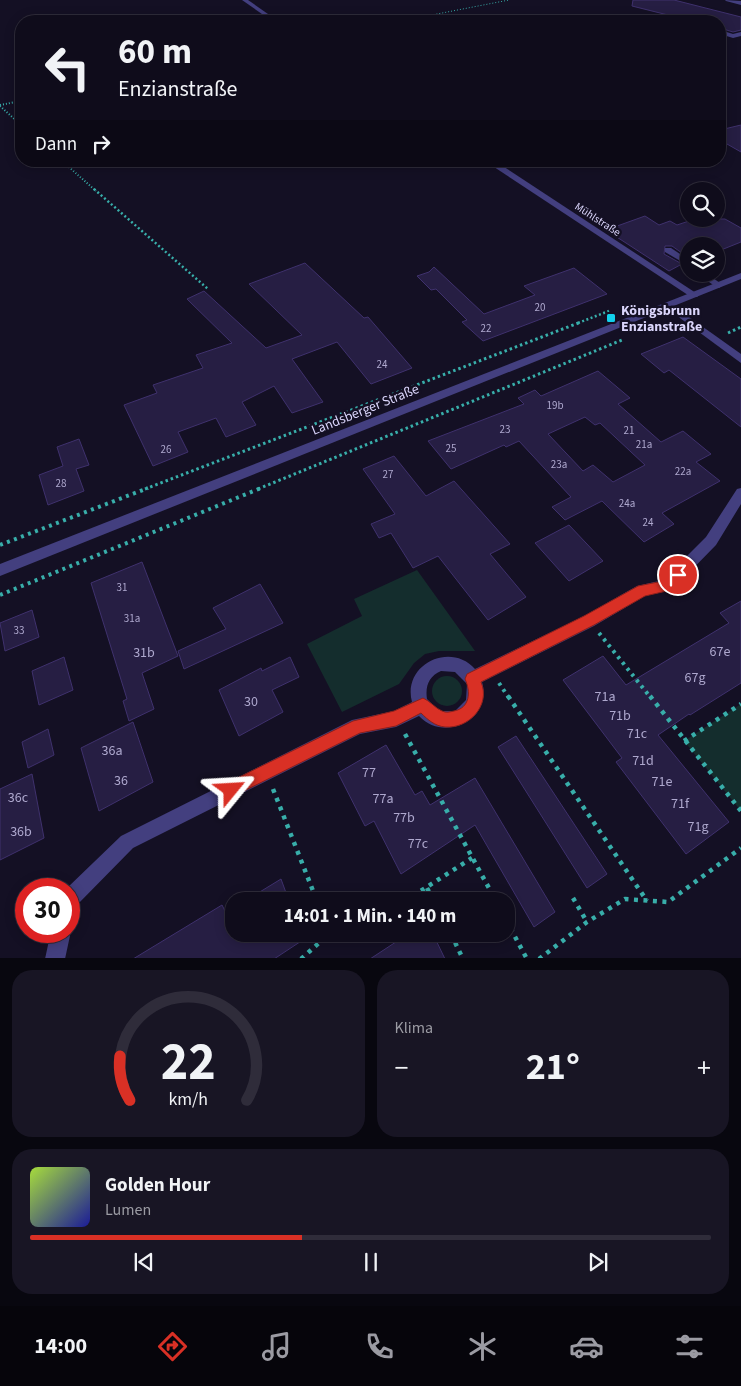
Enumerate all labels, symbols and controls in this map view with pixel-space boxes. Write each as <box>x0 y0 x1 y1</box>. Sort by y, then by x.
text: 60 m <box>118 27 192 77</box>
icon: left <box>35 35 100 100</box>
text: Enzianstraße <box>118 73 238 105</box>
icon: right <box>87 130 115 158</box>
text: Dann <box>35 131 77 158</box>
map controls <box>680 182 725 282</box>
button: search <box>680 182 725 227</box>
street label: Mühlstraße <box>572 199 624 240</box>
button: layers <box>680 237 725 282</box>
house number: 20 <box>535 300 545 315</box>
place label: Königsbrunn Enzianstraße <box>621 301 702 337</box>
marker: Königsbrunn Enzianstraße <box>605 312 617 324</box>
house number: 22 <box>481 321 491 336</box>
house number: 24 <box>377 357 388 372</box>
street label: Landsberger Straße <box>309 379 422 441</box>
house number: 19b <box>546 398 564 413</box>
house number: 23 <box>500 422 510 437</box>
house number: 21 <box>624 423 634 438</box>
house number: 21a <box>636 437 652 452</box>
house number: 25 <box>446 441 456 456</box>
house number: 26 <box>161 442 172 457</box>
house number: 23a <box>551 457 567 472</box>
house number: 22a <box>675 464 691 479</box>
house number: 27 <box>383 467 393 482</box>
house number: 28 <box>56 476 67 491</box>
house number: 24a <box>619 496 635 511</box>
house number: 24 <box>643 515 654 530</box>
pin <box>657 554 699 596</box>
icon: arrive <box>664 561 692 589</box>
house number: 31 <box>117 580 127 595</box>
house number: 31a <box>124 611 140 626</box>
house number: 33 <box>14 623 24 638</box>
house number: 67e <box>710 642 730 662</box>
house number: 31b <box>133 643 155 663</box>
house number: 67g <box>685 668 705 688</box>
house number: 71a <box>595 687 615 707</box>
house number: 30 <box>244 692 258 712</box>
house number: 71b <box>609 706 631 726</box>
house number: 71c <box>627 724 648 744</box>
house number: 36a <box>102 741 122 761</box>
house number: 71d <box>632 751 654 771</box>
position arrow <box>204 763 256 815</box>
house number: 77 <box>362 763 376 783</box>
house number: 36 <box>114 771 128 791</box>
house number: 71e <box>652 772 672 792</box>
house number: 36c <box>8 788 29 808</box>
house number: 77a <box>373 789 393 809</box>
house number: 71f <box>671 794 690 814</box>
house number: 77b <box>393 808 415 828</box>
house number: 71g <box>688 817 708 837</box>
house number: 36b <box>10 822 32 842</box>
house number: 77c <box>408 834 429 854</box>
speed limit sign: 30 <box>15 878 80 943</box>
text: 14:01 · 1 Min. · 140 m <box>284 903 456 930</box>
text: Klima <box>395 1017 433 1039</box>
text: 22 <box>161 1026 216 1100</box>
text: 21° <box>526 1040 580 1094</box>
text: − <box>395 1048 408 1088</box>
text: + <box>697 1048 711 1088</box>
text: km/h <box>168 1087 208 1112</box>
text: Golden Hour <box>105 1172 210 1199</box>
text: Lumen <box>105 1199 151 1221</box>
icon: previous <box>130 1248 158 1276</box>
icon: pause <box>357 1248 385 1276</box>
icon: next <box>584 1248 612 1276</box>
icon: directions <box>155 1329 190 1364</box>
icon: music <box>259 1329 294 1364</box>
icon: phone <box>362 1329 397 1364</box>
icon: climate <box>465 1329 500 1364</box>
icon: car <box>569 1329 604 1364</box>
icon: filters <box>672 1329 707 1364</box>
text: 14:00 <box>34 1330 87 1362</box>

